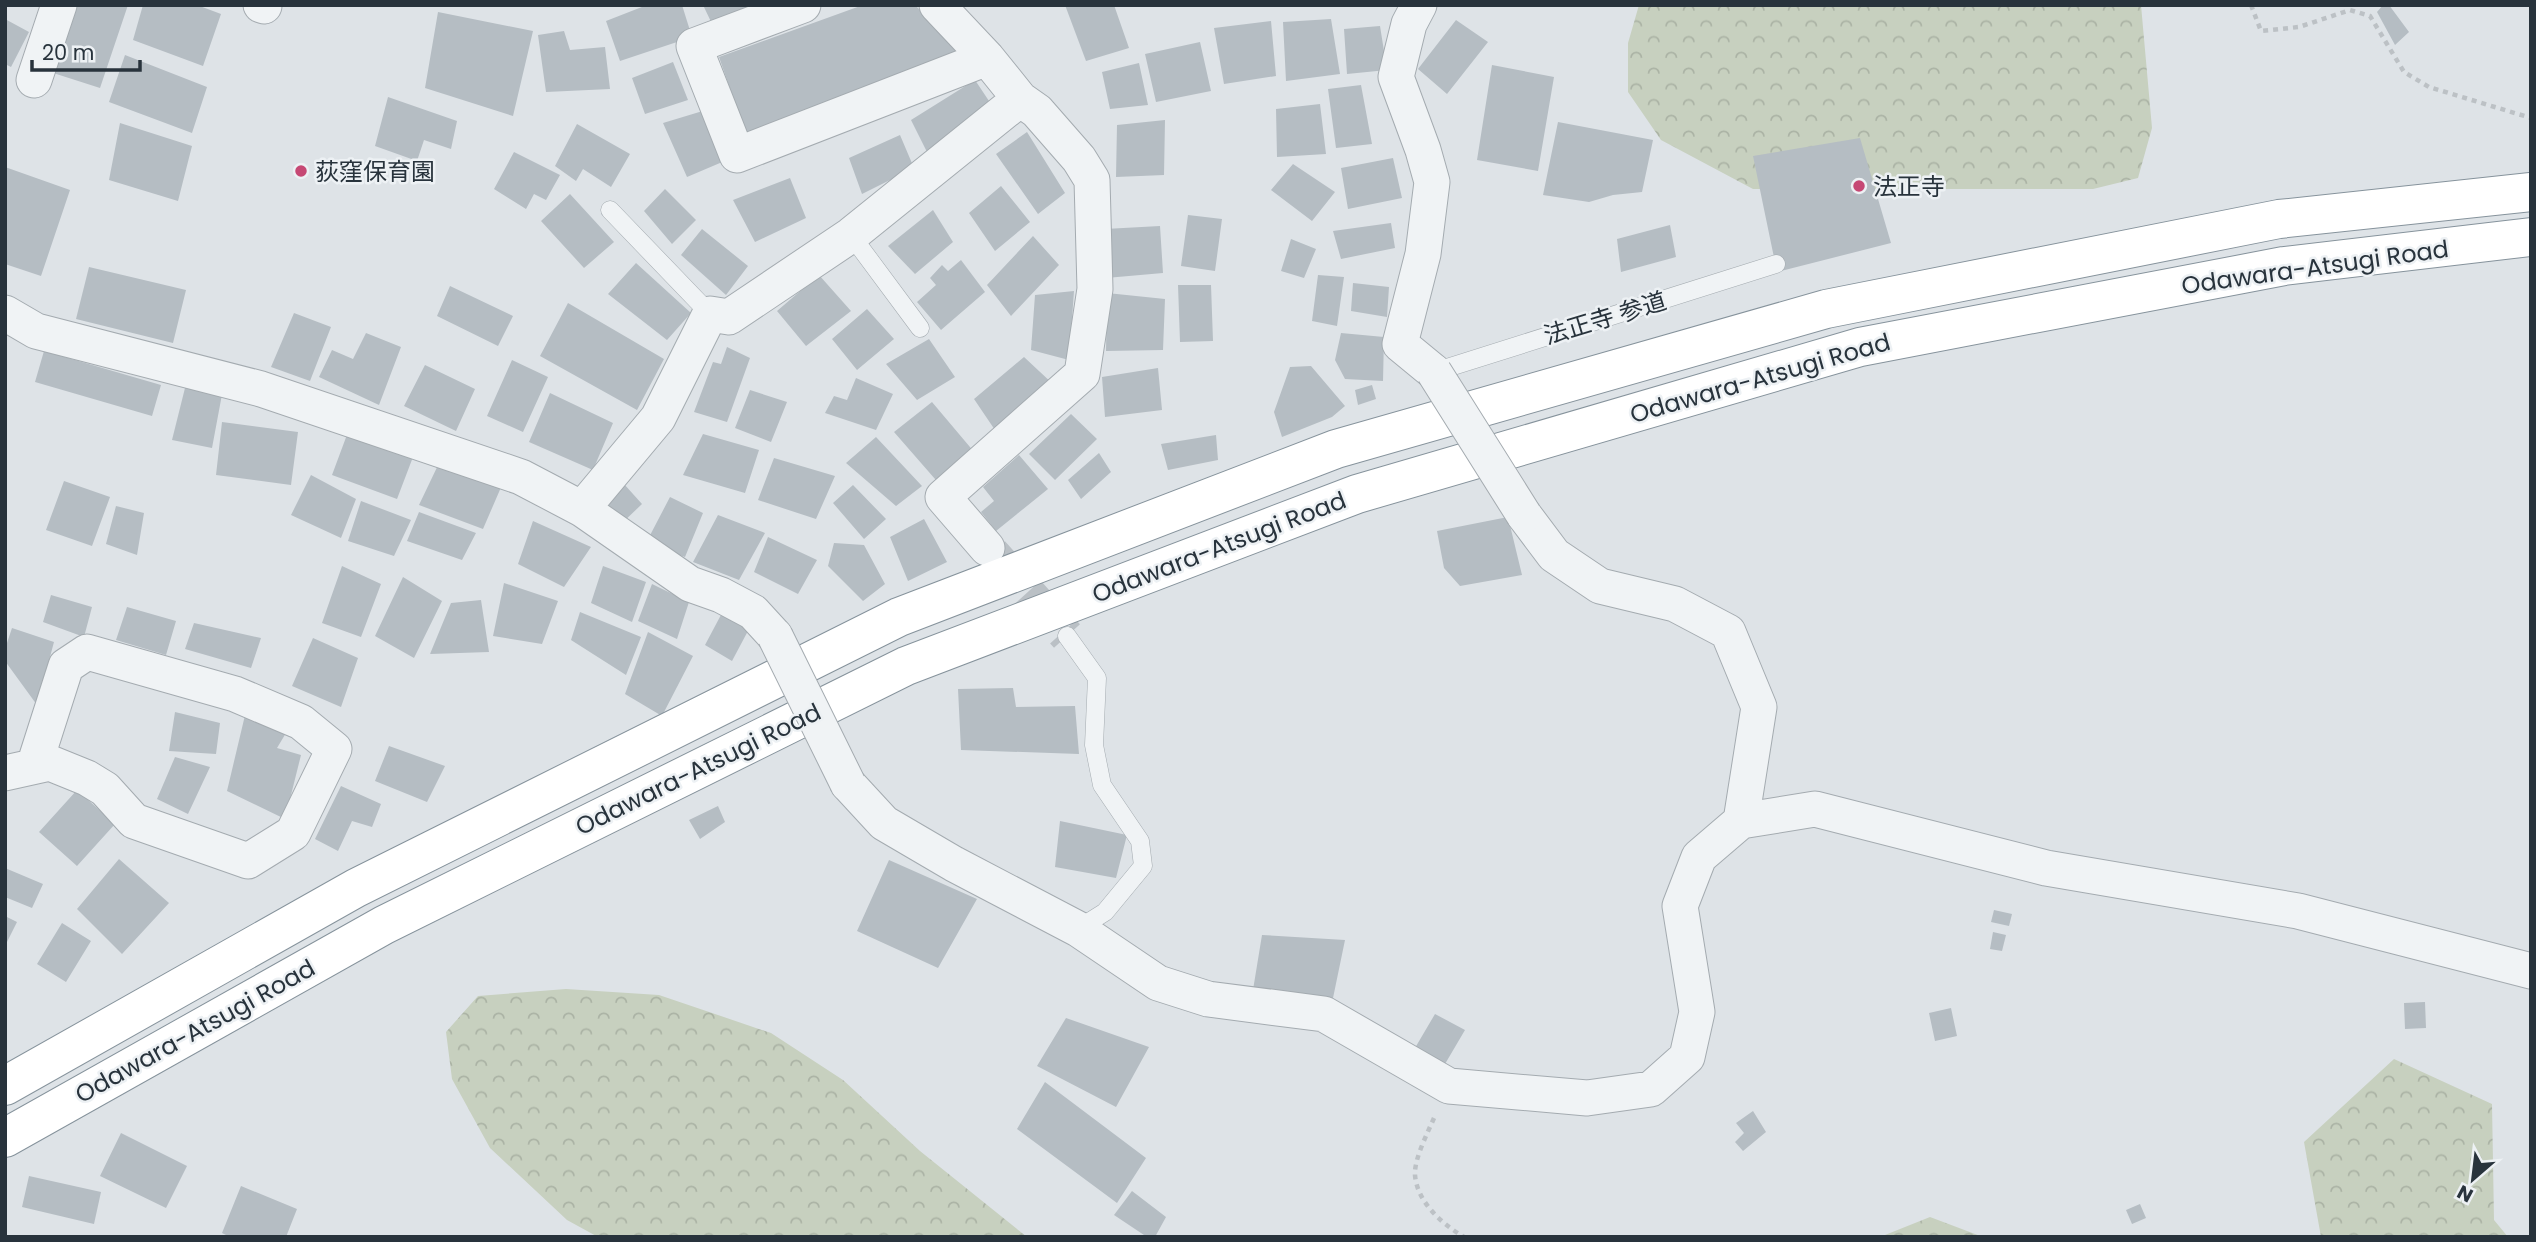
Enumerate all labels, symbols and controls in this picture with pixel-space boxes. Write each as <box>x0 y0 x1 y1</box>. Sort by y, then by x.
scale bar <box>32 28 140 72</box>
text: 20 m <box>42 38 95 67</box>
place label: 荻窪保育園 <box>315 155 435 188</box>
marker: 荻窪保育園 <box>293 163 309 179</box>
place label: 法正寺 <box>1873 170 1945 203</box>
marker: 法正寺 <box>1851 178 1867 194</box>
street label: Odawara-Atsugi Road <box>2179 232 2451 302</box>
street label: 法正寺 参道 <box>1540 284 1670 352</box>
street label: Odawara-Atsugi Road <box>1626 325 1894 431</box>
street label: Odawara-Atsugi Road <box>1087 483 1351 611</box>
street label: Odawara-Atsugi Road <box>570 695 826 843</box>
street label: Odawara-Atsugi Road <box>69 951 321 1111</box>
north arrow <box>2438 1144 2508 1214</box>
text: N <box>2453 1178 2478 1209</box>

